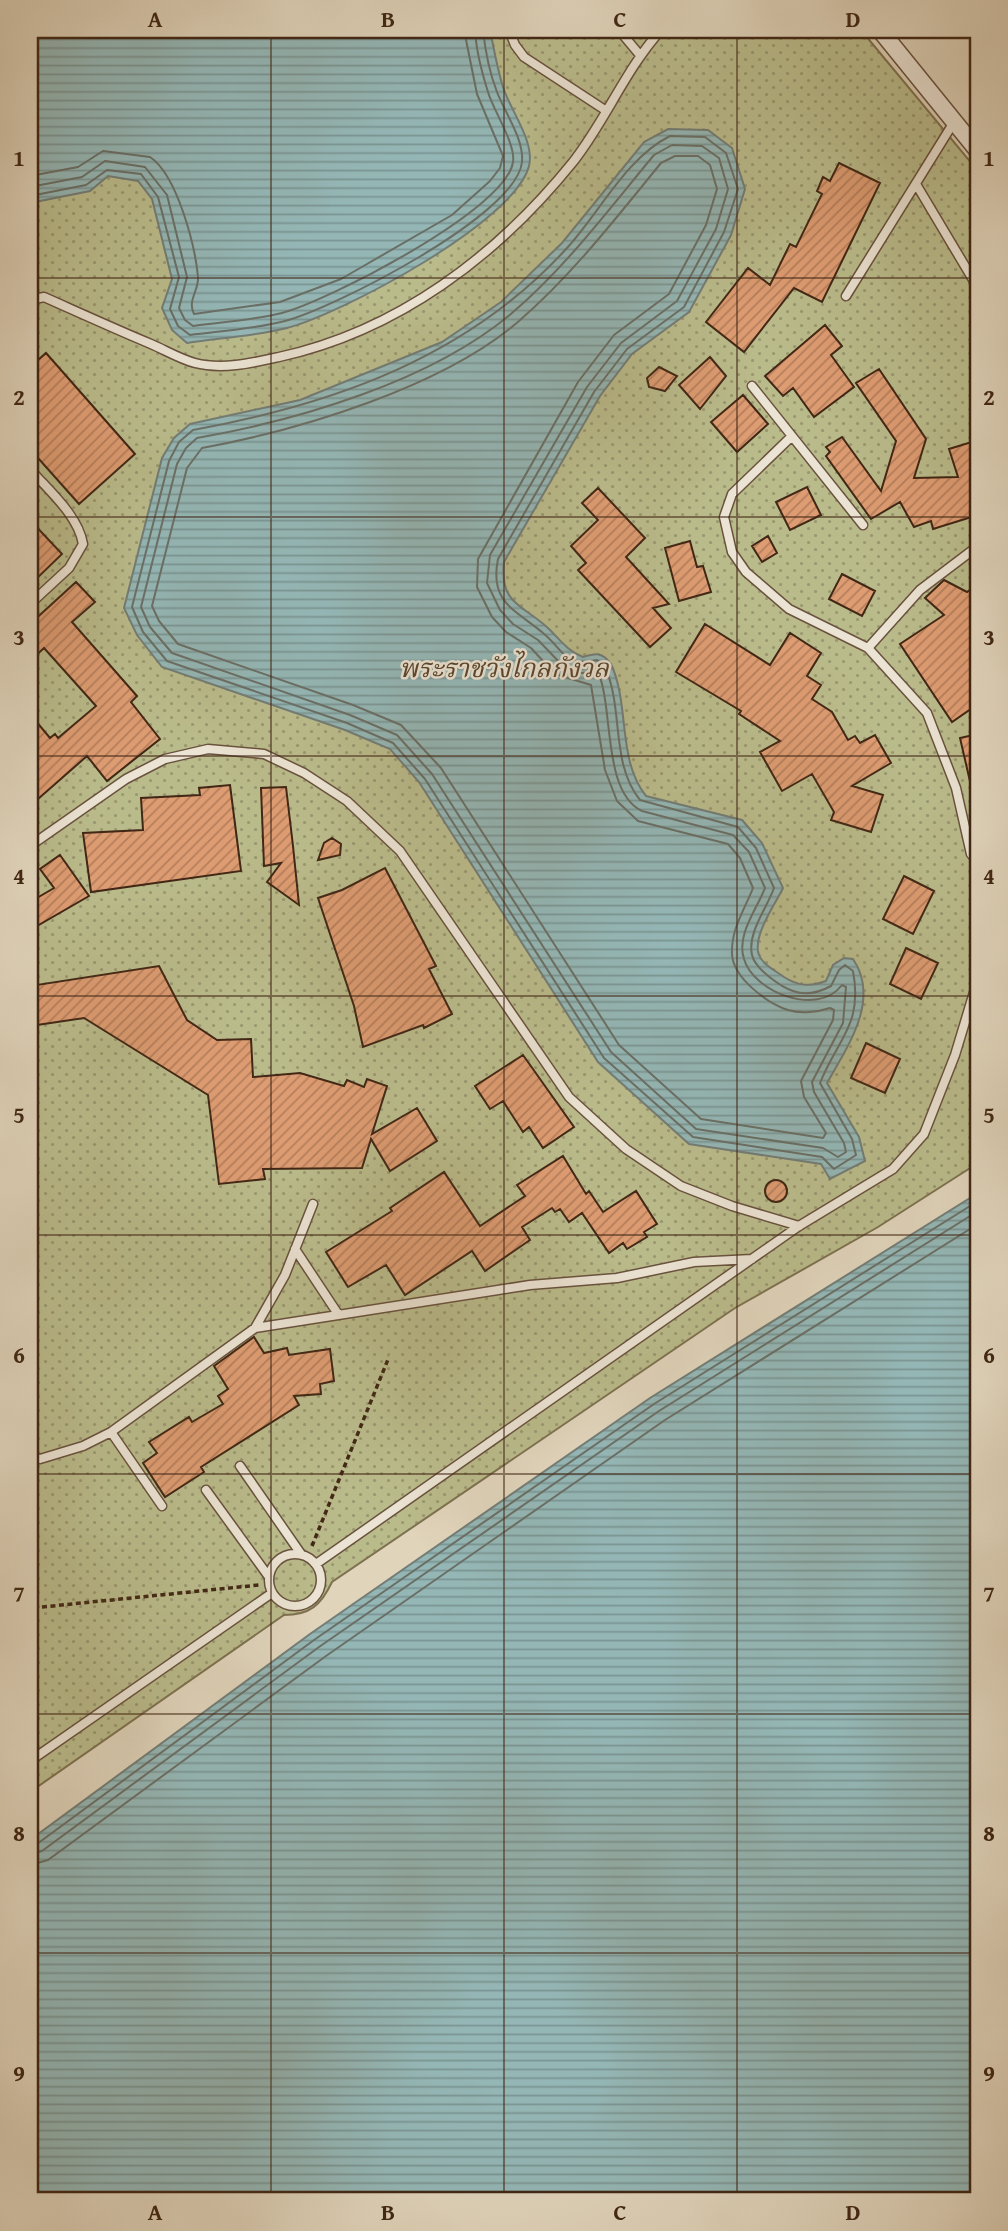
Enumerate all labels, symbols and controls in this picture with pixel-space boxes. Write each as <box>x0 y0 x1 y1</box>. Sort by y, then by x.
text: A <box>148 2 163 35</box>
text: B <box>381 2 395 35</box>
text: C <box>613 2 627 35</box>
text: D <box>846 2 861 35</box>
text: 1 <box>13 141 25 174</box>
text: 1 <box>983 141 995 174</box>
text: 2 <box>13 380 25 413</box>
text: 2 <box>983 380 995 413</box>
text: 3 <box>13 620 25 653</box>
text: 3 <box>983 620 995 653</box>
park label: พระราชวังไกลกังวล <box>399 648 610 687</box>
text: 4 <box>13 859 25 892</box>
text: 4 <box>983 859 995 892</box>
text: 5 <box>13 1098 25 1131</box>
text: 5 <box>983 1098 995 1131</box>
text: 6 <box>13 1338 25 1371</box>
text: 6 <box>983 1338 995 1371</box>
text: 7 <box>13 1577 25 1610</box>
text: 7 <box>983 1577 995 1610</box>
text: 8 <box>13 1816 25 1849</box>
text: 8 <box>983 1816 995 1849</box>
text: 9 <box>13 2056 25 2089</box>
text: 9 <box>983 2056 995 2089</box>
text: A <box>148 2195 163 2228</box>
text: B <box>381 2195 395 2228</box>
text: C <box>613 2195 627 2228</box>
text: D <box>846 2195 861 2228</box>

